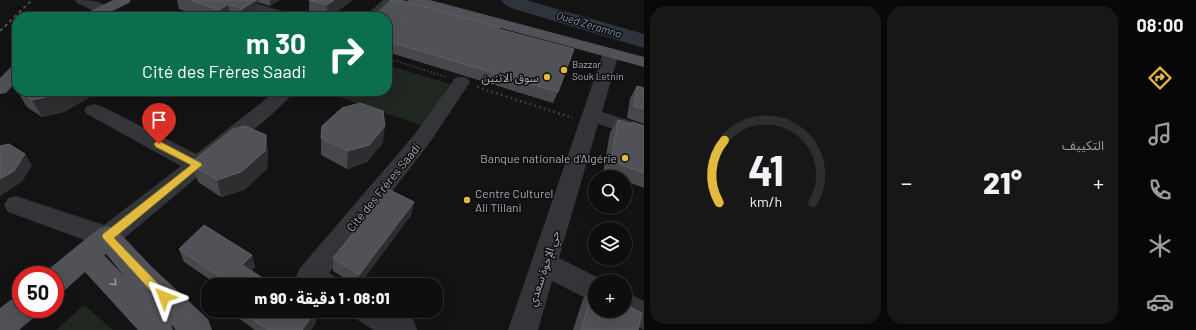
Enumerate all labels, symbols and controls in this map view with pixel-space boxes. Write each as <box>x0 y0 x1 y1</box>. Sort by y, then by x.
water label: Oued Zeramna <box>555 8 623 40</box>
text: 08:00 <box>1136 14 1184 36</box>
text: 30 m <box>246 26 306 60</box>
icon: right <box>320 28 372 80</box>
place label: Bazzar Souk Letnin <box>572 58 624 82</box>
text: Cité des Frères Saadi <box>142 60 306 82</box>
icon: directions <box>1146 64 1174 92</box>
marker: Bazzar Souk Letnin <box>559 65 569 75</box>
place label: سوق الاثنين <box>481 70 539 85</box>
marker: سوق الاثنين <box>542 72 552 82</box>
pin <box>142 103 176 144</box>
icon: arrive <box>148 109 170 131</box>
icon: music <box>1146 120 1174 148</box>
text: التكييف <box>1062 137 1104 153</box>
street label: Cité des Frères Saadi <box>343 140 423 234</box>
text: 41 <box>748 144 783 194</box>
place label: Banque nationale d'Algérie <box>480 151 617 165</box>
marker: Banque nationale d'Algérie <box>620 153 630 163</box>
text: 21° <box>983 164 1022 200</box>
text: − <box>901 169 912 195</box>
text: + <box>1093 169 1104 195</box>
map controls <box>588 170 632 318</box>
button: search <box>588 170 632 214</box>
icon: phone <box>1146 176 1174 204</box>
place label: Centre Culturel Ali Tlilani <box>475 186 553 214</box>
text: km/h <box>749 193 782 210</box>
marker: Centre Culturel Ali Tlilani <box>462 195 472 205</box>
button: layers <box>588 222 632 266</box>
street label: حي الإخوة سعدي <box>524 228 566 309</box>
icon: climate <box>1146 232 1174 260</box>
speed limit sign: 50 <box>12 266 64 318</box>
button: + <box>588 274 632 318</box>
position arrow <box>143 276 185 318</box>
one-way arrow <box>109 278 117 286</box>
icon: car <box>1146 288 1174 316</box>
text: 08:01 · 1 دقيقة · 90 m <box>254 289 390 307</box>

